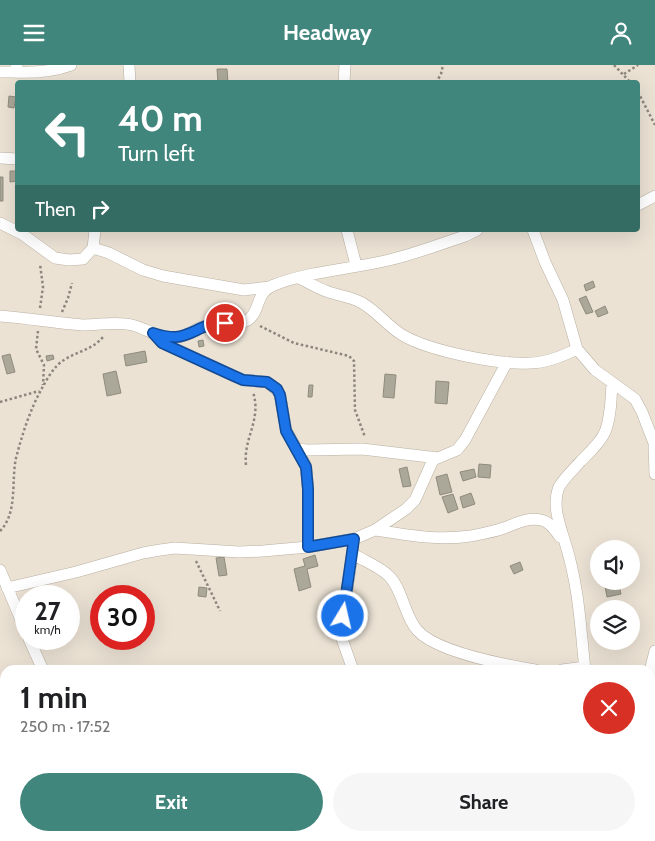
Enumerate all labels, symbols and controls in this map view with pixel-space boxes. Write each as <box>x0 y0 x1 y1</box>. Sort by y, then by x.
icon: menu <box>20 19 48 47</box>
text: Headway <box>283 19 372 46</box>
icon: person <box>607 19 635 47</box>
text: 40 m <box>118 97 203 140</box>
icon: left <box>35 100 100 165</box>
text: Turn left <box>118 140 195 167</box>
icon: right <box>86 195 114 223</box>
text: Then <box>35 198 76 221</box>
pin <box>204 302 246 344</box>
icon: arrive <box>211 309 239 337</box>
map controls <box>590 540 640 650</box>
button: sound <box>590 540 640 590</box>
speed limit sign: 30 <box>90 585 155 650</box>
position arrow <box>316 589 368 641</box>
text: 27 <box>35 596 60 626</box>
button: layers <box>590 600 640 650</box>
text: km/h <box>34 622 61 637</box>
text: 1 min <box>20 679 88 716</box>
button: close <box>583 682 635 734</box>
text: 250 m · 17:52 <box>20 717 110 736</box>
button: Exit <box>20 773 323 831</box>
button: Share <box>333 773 635 831</box>

